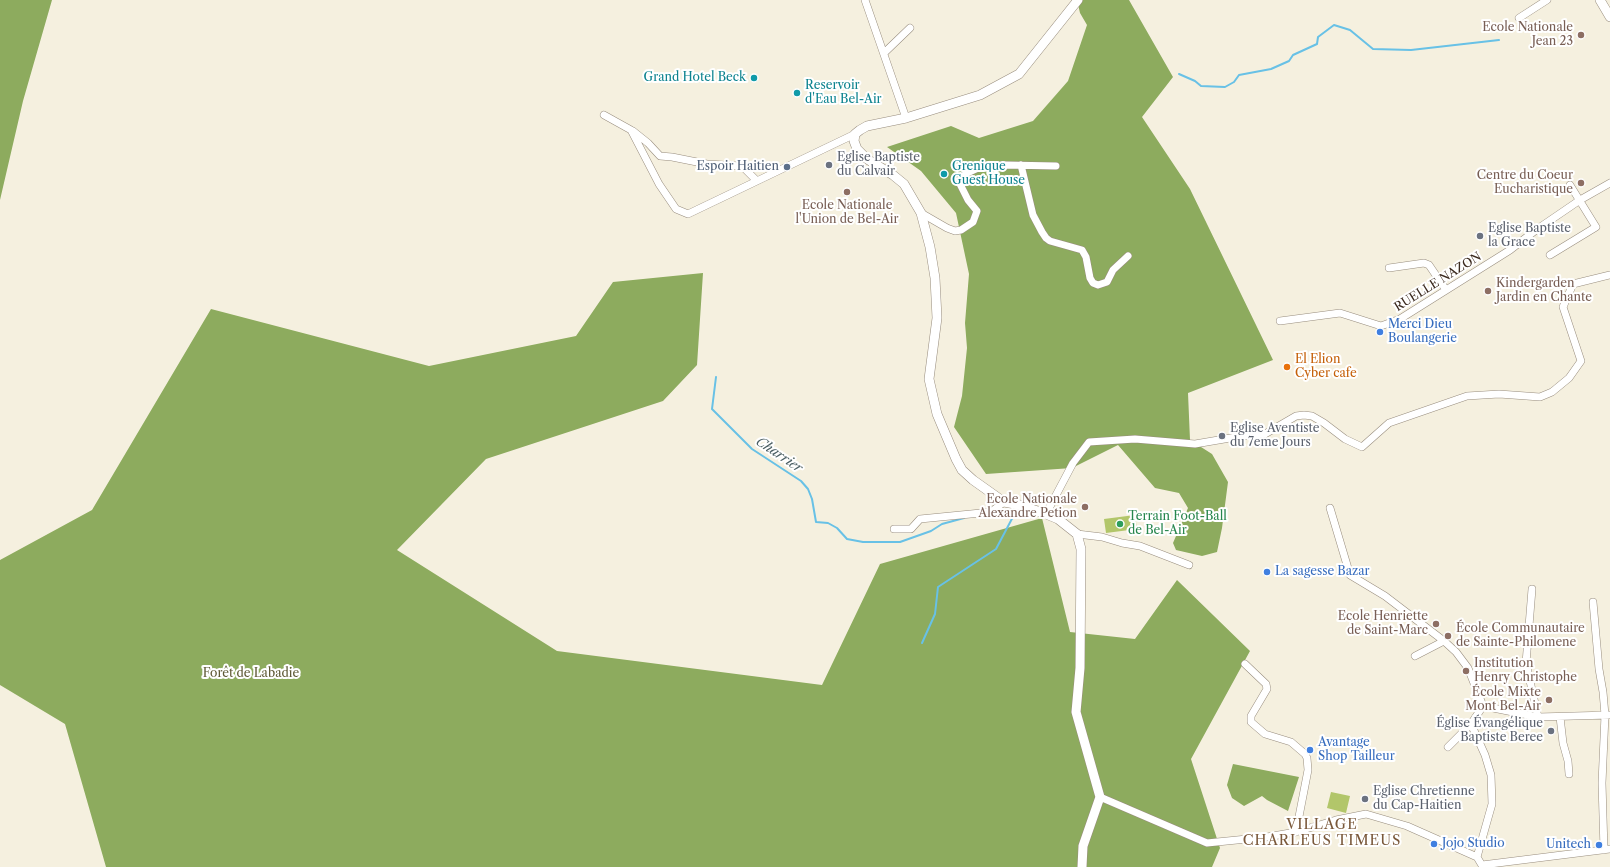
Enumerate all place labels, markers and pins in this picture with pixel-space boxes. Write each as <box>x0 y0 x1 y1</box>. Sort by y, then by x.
place label: Ecole Nationale Jean 23 <box>1482 21 1573 49</box>
marker: Ecole Nationale Jean 23 <box>1576 30 1586 40</box>
place label: Grand Hotel Beck <box>644 71 746 85</box>
marker: Grand Hotel Beck <box>749 73 759 83</box>
place label: Reservoir d'Eau Bel-Air <box>805 79 882 107</box>
marker: Reservoir d'Eau Bel-Air <box>792 88 802 98</box>
place label: Eglise Baptiste du Calvair <box>837 151 920 179</box>
place label: Espoir Haitien <box>697 160 779 174</box>
marker: Eglise Baptiste du Calvair <box>824 160 834 170</box>
place label: Grenique Guest House <box>952 160 1025 188</box>
marker: Espoir Haitien <box>782 162 792 172</box>
marker: Grenique Guest House <box>939 169 949 179</box>
place label: Centre du Coeur Eucharistique <box>1477 169 1573 197</box>
marker: Centre du Coeur Eucharistique <box>1576 178 1586 188</box>
marker: Ecole Nationale l'Union de Bel-Air <box>842 187 852 197</box>
place label: Ecole Nationale l'Union de Bel-Air <box>795 199 899 227</box>
place label: Eglise Baptiste la Grace <box>1488 222 1571 250</box>
marker: Eglise Baptiste la Grace <box>1475 231 1485 241</box>
place label: Kindergarden Jardin en Chante <box>1496 277 1592 305</box>
marker: Kindergarden Jardin en Chante <box>1483 286 1493 296</box>
place label: Merci Dieu Boulangerie <box>1388 318 1457 346</box>
marker: Merci Dieu Boulangerie <box>1375 327 1385 337</box>
place label: El Elion Cyber cafe <box>1295 353 1357 381</box>
marker: El Elion Cyber cafe <box>1282 362 1292 372</box>
place label: Eglise Aventiste du 7eme Jours <box>1230 422 1319 450</box>
marker: Eglise Aventiste du 7eme Jours <box>1217 431 1227 441</box>
place label: Ecole Nationale Alexandre Petion <box>978 493 1077 521</box>
marker: Ecole Nationale Alexandre Petion <box>1080 502 1090 512</box>
place label: Terrain Foot-Ball de Bel-Air <box>1128 510 1227 538</box>
marker: Terrain Foot-Ball de Bel-Air <box>1115 519 1125 529</box>
place label: La sagesse Bazar <box>1275 565 1370 579</box>
marker: La sagesse Bazar <box>1262 567 1272 577</box>
place label: Ecole Henriette de Saint-Marc <box>1338 610 1428 638</box>
marker: Ecole Henriette de Saint-Marc <box>1431 619 1441 629</box>
place label: École Communautaire de Sainte-Philomene <box>1456 622 1585 650</box>
marker: École Communautaire de Sainte-Philomene <box>1443 631 1453 641</box>
place label: Institution Henry Christophe <box>1474 657 1577 685</box>
marker: Institution Henry Christophe <box>1461 666 1471 676</box>
place label: École Mixte Mont Bel-Air <box>1465 686 1541 714</box>
marker: École Mixte Mont Bel-Air <box>1544 695 1554 705</box>
place label: Église Évangélique Baptiste Beree <box>1436 717 1543 745</box>
marker: Église Évangélique Baptiste Beree <box>1546 726 1556 736</box>
place label: Avantage Shop Tailleur <box>1318 736 1395 764</box>
marker: Avantage Shop Tailleur <box>1305 745 1315 755</box>
place label: Eglise Chretienne du Cap-Haitien <box>1373 785 1475 813</box>
marker: Eglise Chretienne du Cap-Haitien <box>1360 794 1370 804</box>
place label: Jojo Studio <box>1442 837 1505 851</box>
place label: Unitech <box>1546 838 1591 852</box>
marker: Jojo Studio <box>1429 839 1439 849</box>
marker: Unitech <box>1594 840 1604 850</box>

